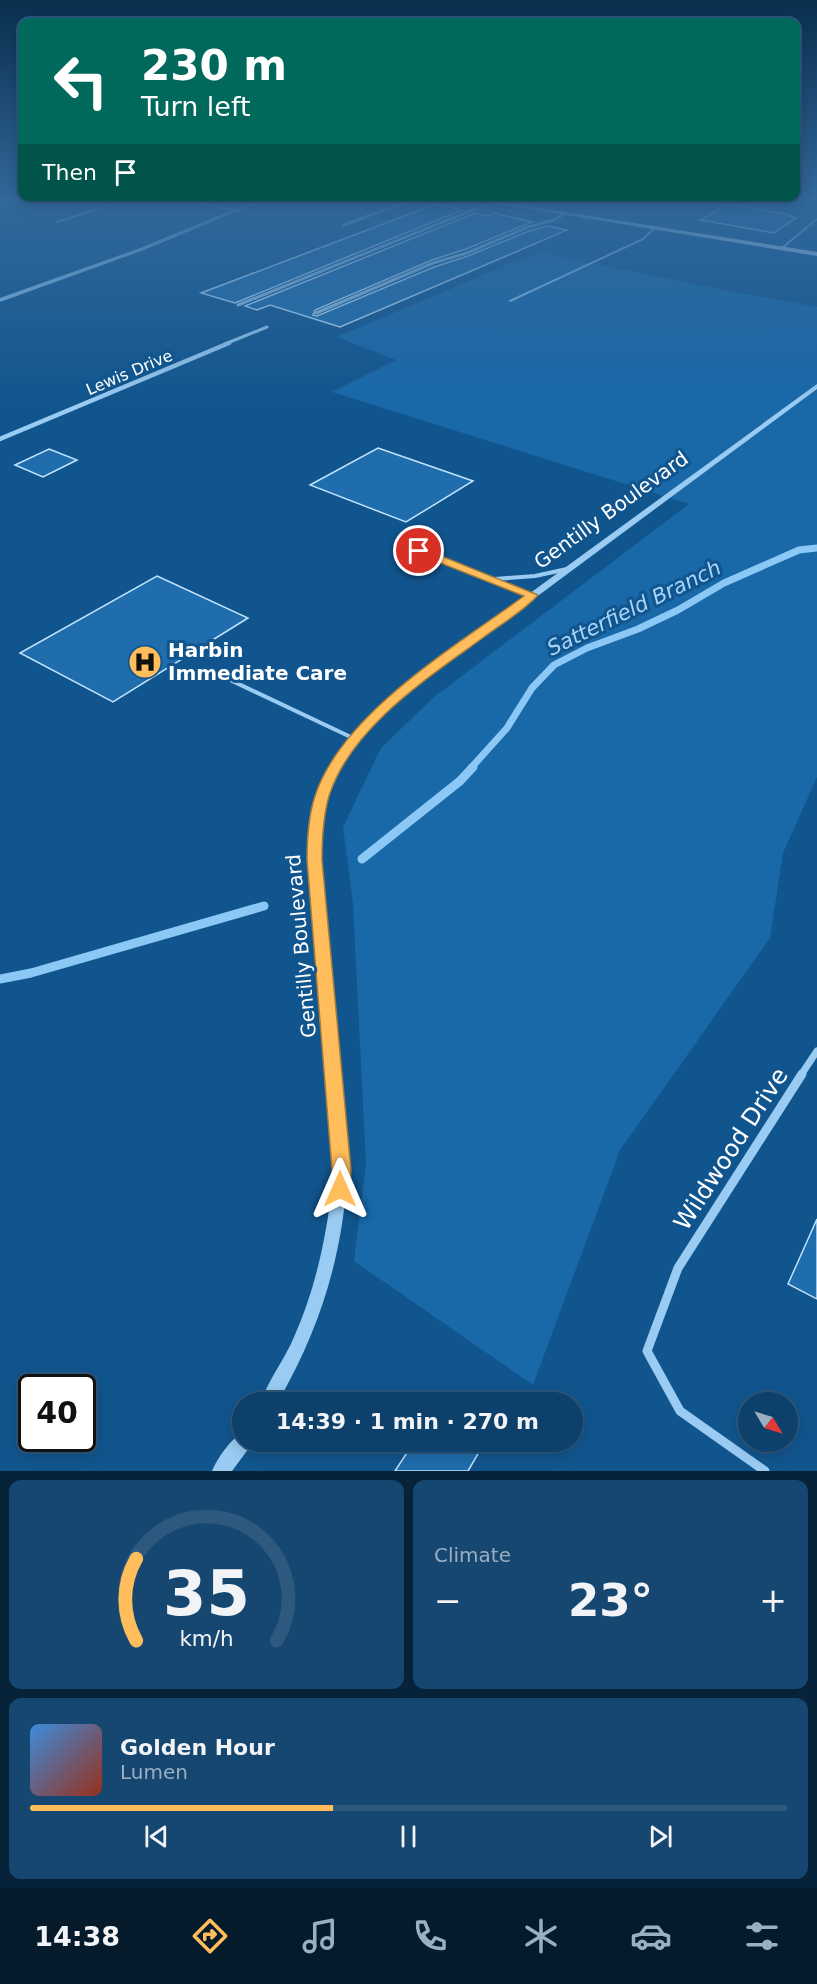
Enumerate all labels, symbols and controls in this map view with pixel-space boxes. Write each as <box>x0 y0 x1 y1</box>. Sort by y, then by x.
text: 230 m <box>141 41 287 90</box>
icon: left <box>42 42 120 120</box>
text: Turn left <box>141 91 251 122</box>
icon: arrive <box>109 156 142 189</box>
text: Then <box>42 160 97 185</box>
street label: Lewis Drive <box>83 346 175 399</box>
street label: Gentilly Boulevard <box>529 446 693 574</box>
pin <box>393 525 444 576</box>
icon: arrive <box>402 534 435 567</box>
water label: Satterfield Branch <box>543 555 725 661</box>
place label: Harbin Immediate Care <box>168 638 347 685</box>
hospital icon: Harbin Immediate Care <box>127 644 163 680</box>
street label: Gentilly Boulevard <box>281 853 321 1039</box>
street label: Wildwood Drive <box>668 1063 794 1235</box>
position arrow <box>308 1157 372 1221</box>
speed limit sign: 40 <box>18 1374 96 1452</box>
north arrow <box>738 1392 798 1452</box>
map controls <box>738 1392 798 1452</box>
text: 14:39 · 1 min · 270 m <box>276 1409 539 1434</box>
text: Climate <box>434 1543 511 1567</box>
text: 35 <box>163 1557 250 1630</box>
text: 23° <box>568 1574 653 1627</box>
text: − <box>434 1581 462 1620</box>
text: + <box>759 1581 787 1620</box>
text: km/h <box>179 1627 234 1652</box>
text: Golden Hour <box>120 1735 275 1760</box>
text: Lumen <box>120 1760 188 1784</box>
icon: previous <box>140 1820 173 1853</box>
icon: pause <box>392 1820 425 1853</box>
icon: next <box>644 1820 677 1853</box>
icon: directions <box>189 1915 231 1957</box>
icon: music <box>299 1915 341 1957</box>
icon: phone <box>409 1915 451 1957</box>
icon: climate <box>520 1915 562 1957</box>
icon: car <box>630 1915 672 1957</box>
icon: filters <box>741 1915 783 1957</box>
text: 14:38 <box>34 1921 120 1952</box>

